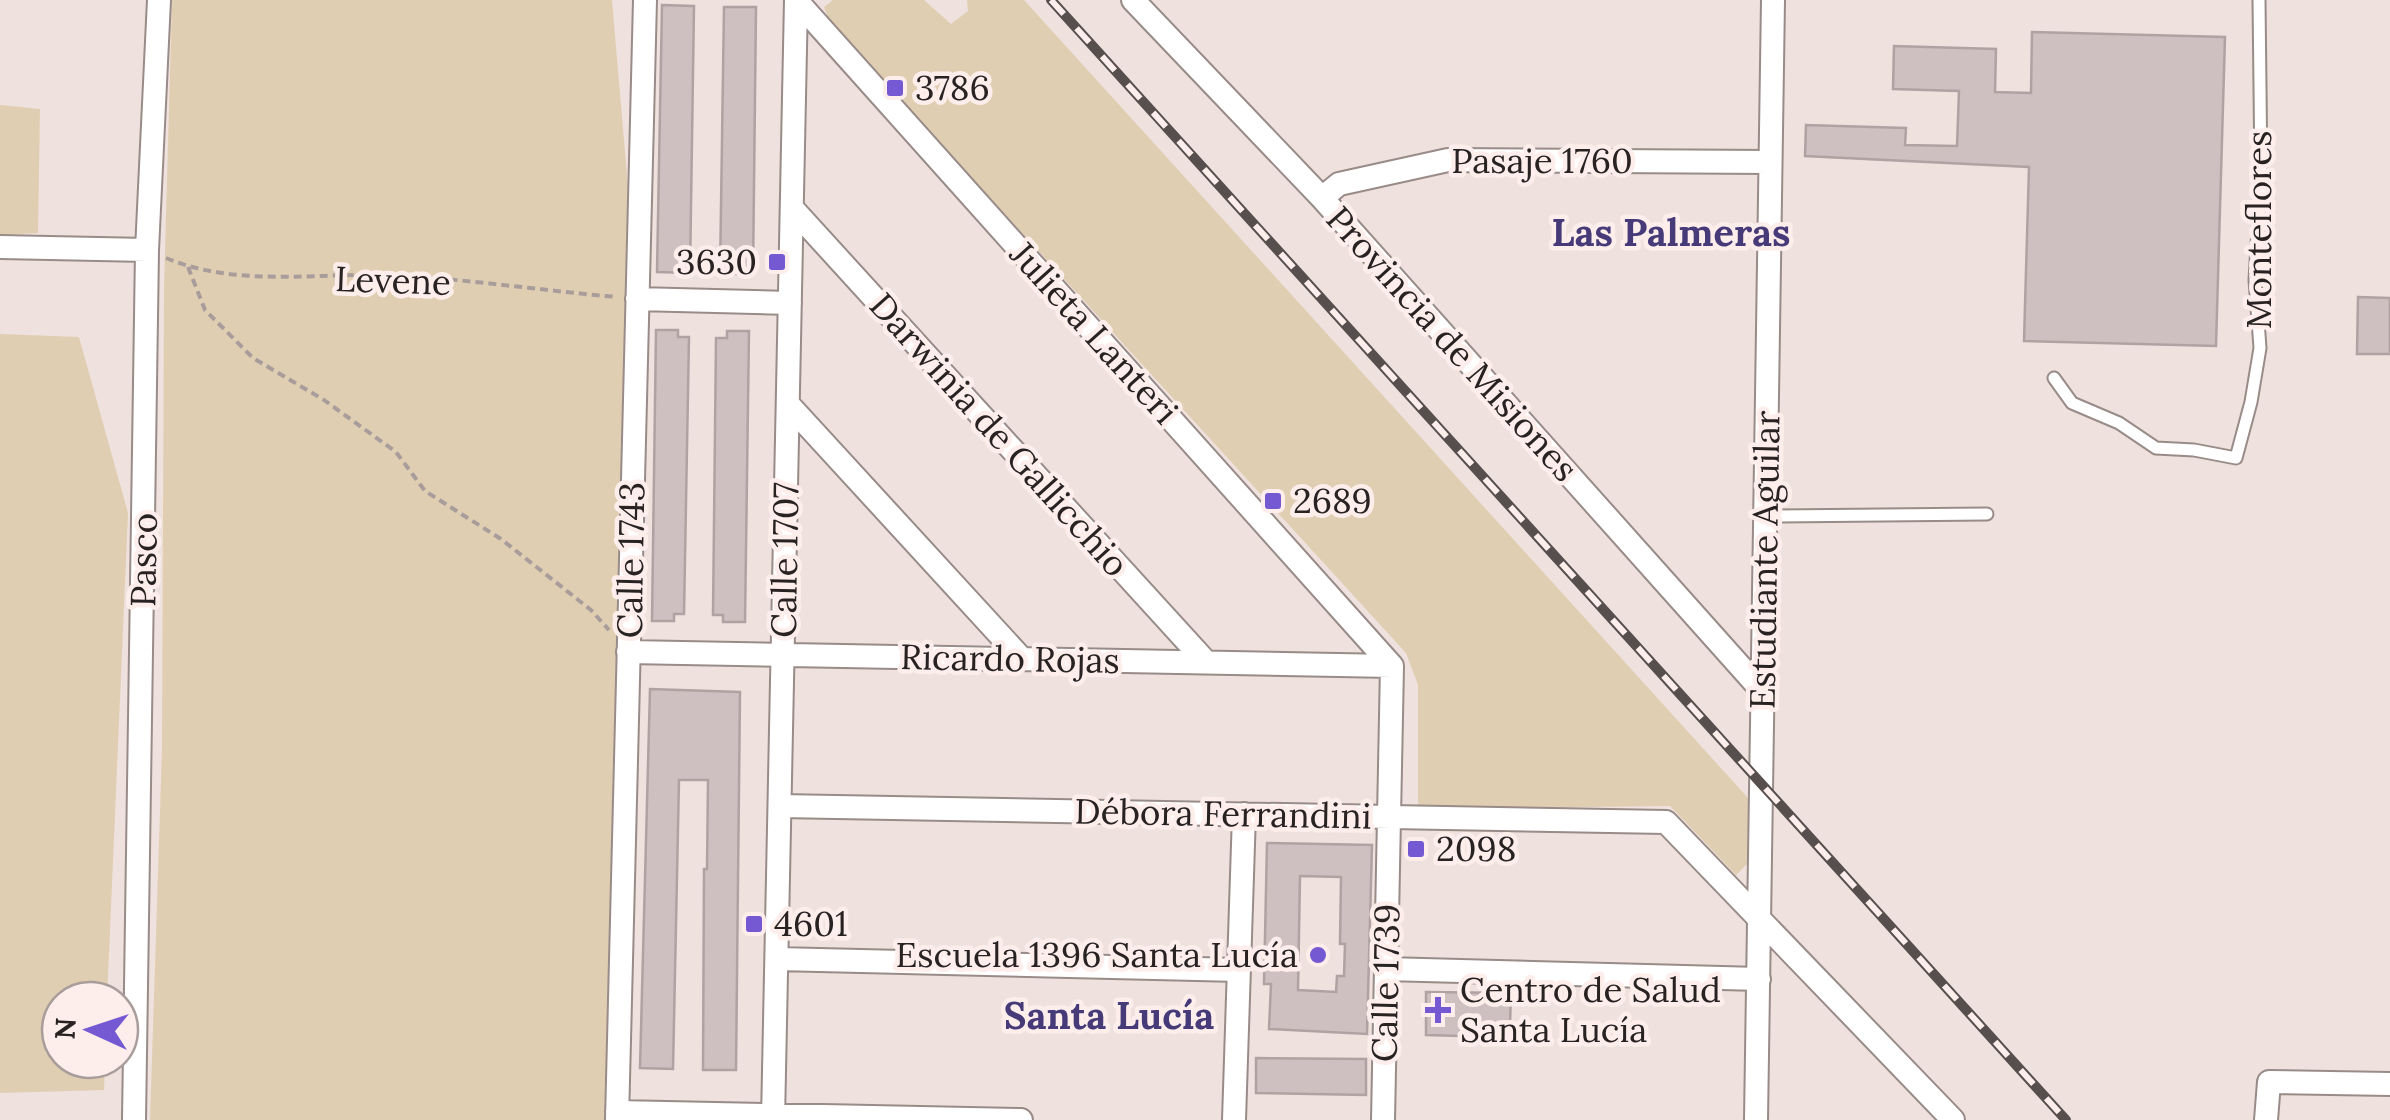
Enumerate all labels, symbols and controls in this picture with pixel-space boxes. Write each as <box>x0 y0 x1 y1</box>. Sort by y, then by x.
place label: 3786 <box>915 65 990 110</box>
marker: 3786 <box>884 77 906 99</box>
street label: Monteflores <box>2236 131 2281 329</box>
street label: Pasaje 1760 <box>1451 138 1633 183</box>
street label: Provincia de Misiones <box>1317 197 1588 491</box>
district label: Las Palmeras <box>1552 208 1790 256</box>
street label: Julieta Lanteri <box>1000 231 1188 433</box>
place label: 3630 <box>676 239 757 284</box>
marker: 3630 <box>766 251 788 273</box>
street label: Levene <box>334 256 452 305</box>
street label: Darwinia de Gallicchio <box>860 283 1139 586</box>
street label: Estudiante Aguilar <box>1739 410 1790 710</box>
place label: 2689 <box>1293 478 1372 523</box>
street label: Calle 1743 <box>607 481 654 639</box>
street label: Calle 1707 <box>761 482 808 638</box>
marker: 2689 <box>1262 490 1284 512</box>
street label: Pasco <box>120 513 167 607</box>
street label: Ricardo Rojas <box>900 634 1120 683</box>
street label: Débora Ferrandini <box>1074 788 1372 839</box>
place label: 2098 <box>1436 826 1516 871</box>
marker: 2098 <box>1405 838 1427 860</box>
place label: 4601 <box>774 901 848 946</box>
street label: Calle 1739 <box>1362 903 1409 1063</box>
marker: 4601 <box>743 913 765 935</box>
place label: Escuela 1396 Santa Lucía <box>896 932 1298 977</box>
marker: Escuela 1396 Santa Lucía <box>1307 944 1329 966</box>
place label: Centro de Salud Santa Lucía <box>1460 967 1721 1052</box>
north arrow <box>40 980 140 1080</box>
district label: Santa Lucía <box>1004 991 1214 1039</box>
marker: Centro de Salud Santa Lucía <box>1425 997 1451 1023</box>
text: N <box>46 1017 84 1040</box>

